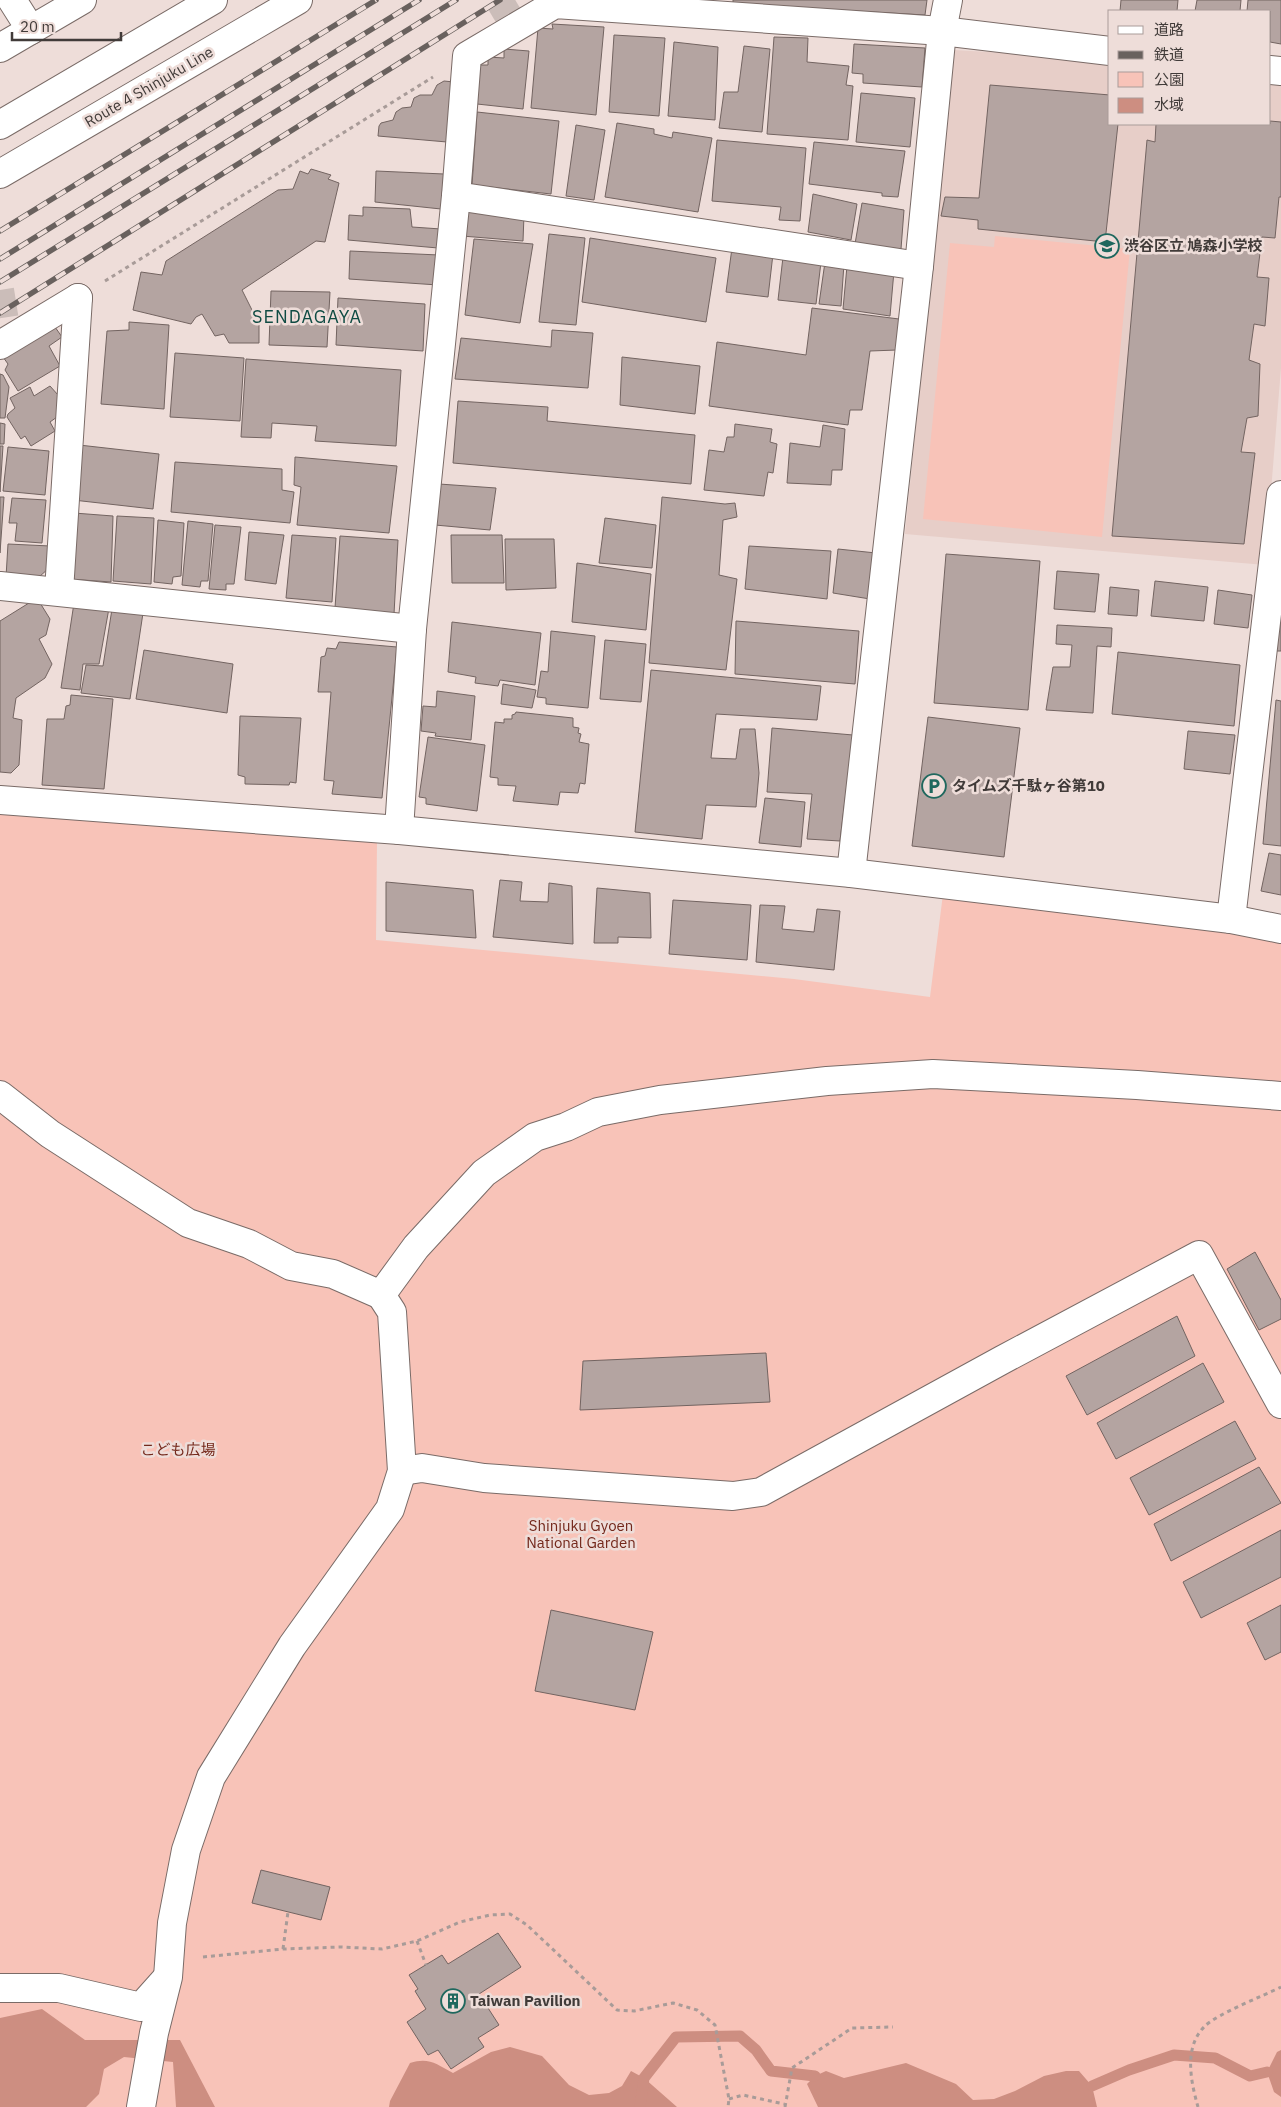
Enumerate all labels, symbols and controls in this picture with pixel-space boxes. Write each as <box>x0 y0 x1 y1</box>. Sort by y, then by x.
scale bar <box>12 10 121 42</box>
legend <box>1108 10 1271 125</box>
text: 20 m <box>20 17 55 36</box>
text: 道路 <box>1154 20 1184 39</box>
street label: Route 4 Shinjuku Line <box>81 42 216 131</box>
text: 鉄道 <box>1154 45 1184 64</box>
text: 公園 <box>1154 70 1184 89</box>
text: 水域 <box>1154 95 1184 114</box>
school or university icon: 渋谷区立 鳩森小学校 <box>1094 233 1120 259</box>
place label: 渋谷区立 鳩森小学校 <box>1124 236 1263 255</box>
district label: SENDAGAYA <box>252 305 362 328</box>
parking icon: タイムズ千駄ヶ谷第10 <box>921 773 947 799</box>
place label: タイムズ千駄ヶ谷第10 <box>952 776 1105 795</box>
park label: こども広場 <box>140 1440 216 1459</box>
park label: Shinjuku Gyoen National Garden <box>526 1516 636 1552</box>
building icon: Taiwan Pavilion <box>440 1988 466 2014</box>
place label: Taiwan Pavilion <box>470 1991 581 2010</box>

